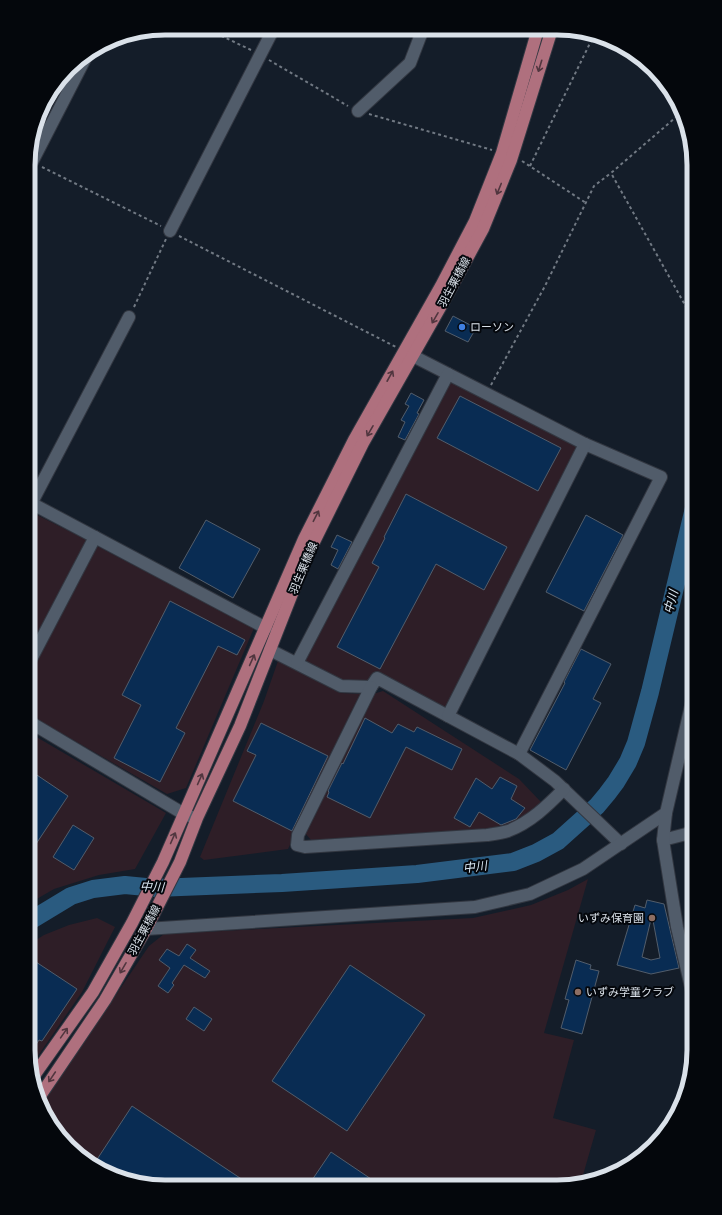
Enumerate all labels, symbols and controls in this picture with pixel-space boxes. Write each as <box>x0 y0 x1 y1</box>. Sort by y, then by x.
one-way arrow <box>536 60 543 73</box>
one-way arrow <box>494 183 502 195</box>
street label: 羽生栗橋線 <box>435 254 473 310</box>
one-way arrow <box>430 312 438 324</box>
place label: ローソン <box>470 320 514 334</box>
marker: ローソン <box>457 322 467 332</box>
one-way arrow <box>387 370 395 382</box>
one-way arrow <box>366 425 374 437</box>
one-way arrow <box>313 510 321 522</box>
street label: 羽生栗橋線 <box>286 540 320 596</box>
water label: 中川 <box>660 586 682 616</box>
one-way arrow <box>249 654 256 666</box>
one-way arrow <box>196 773 204 785</box>
one-way arrow <box>170 832 177 844</box>
water label: 中川 <box>462 857 490 876</box>
water label: 中川 <box>140 878 166 896</box>
street label: 羽生栗橋線 <box>125 902 163 958</box>
place label: いずみ保育園 <box>578 911 644 925</box>
marker: いずみ保育園 <box>647 913 657 923</box>
one-way arrow <box>119 962 127 974</box>
place label: いずみ学童クラブ <box>586 985 674 999</box>
marker: いずみ学童クラブ <box>573 987 583 997</box>
one-way arrow <box>60 1028 68 1039</box>
one-way arrow <box>48 1072 57 1083</box>

